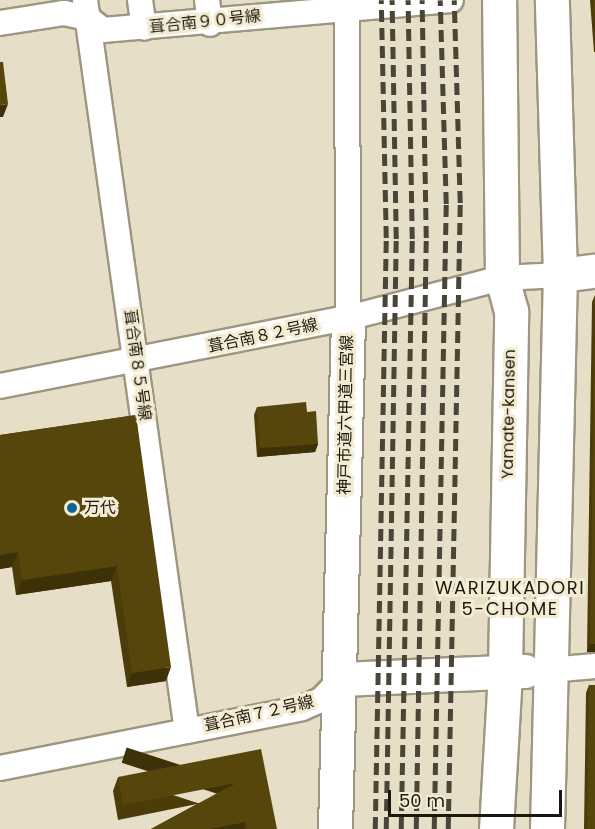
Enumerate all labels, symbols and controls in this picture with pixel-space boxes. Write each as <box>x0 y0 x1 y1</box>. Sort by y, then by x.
street label: 葺合南９０号線 <box>148 7 262 37</box>
street label: 葺合南８５号線 <box>120 308 154 422</box>
street label: 葺合南８２号線 <box>206 315 320 357</box>
street label: 神戸市道六甲道三宮線 <box>335 335 357 495</box>
street label: Yamate-kansen <box>498 349 520 479</box>
place label: 万代 <box>84 498 116 518</box>
marker: 万代 <box>65 501 79 515</box>
district label: WARIZUKADORI 5-CHOME <box>435 578 585 620</box>
street label: 葺合南７２号線 <box>202 692 316 736</box>
scale bar <box>391 778 565 816</box>
text: 50 m <box>399 788 445 813</box>

